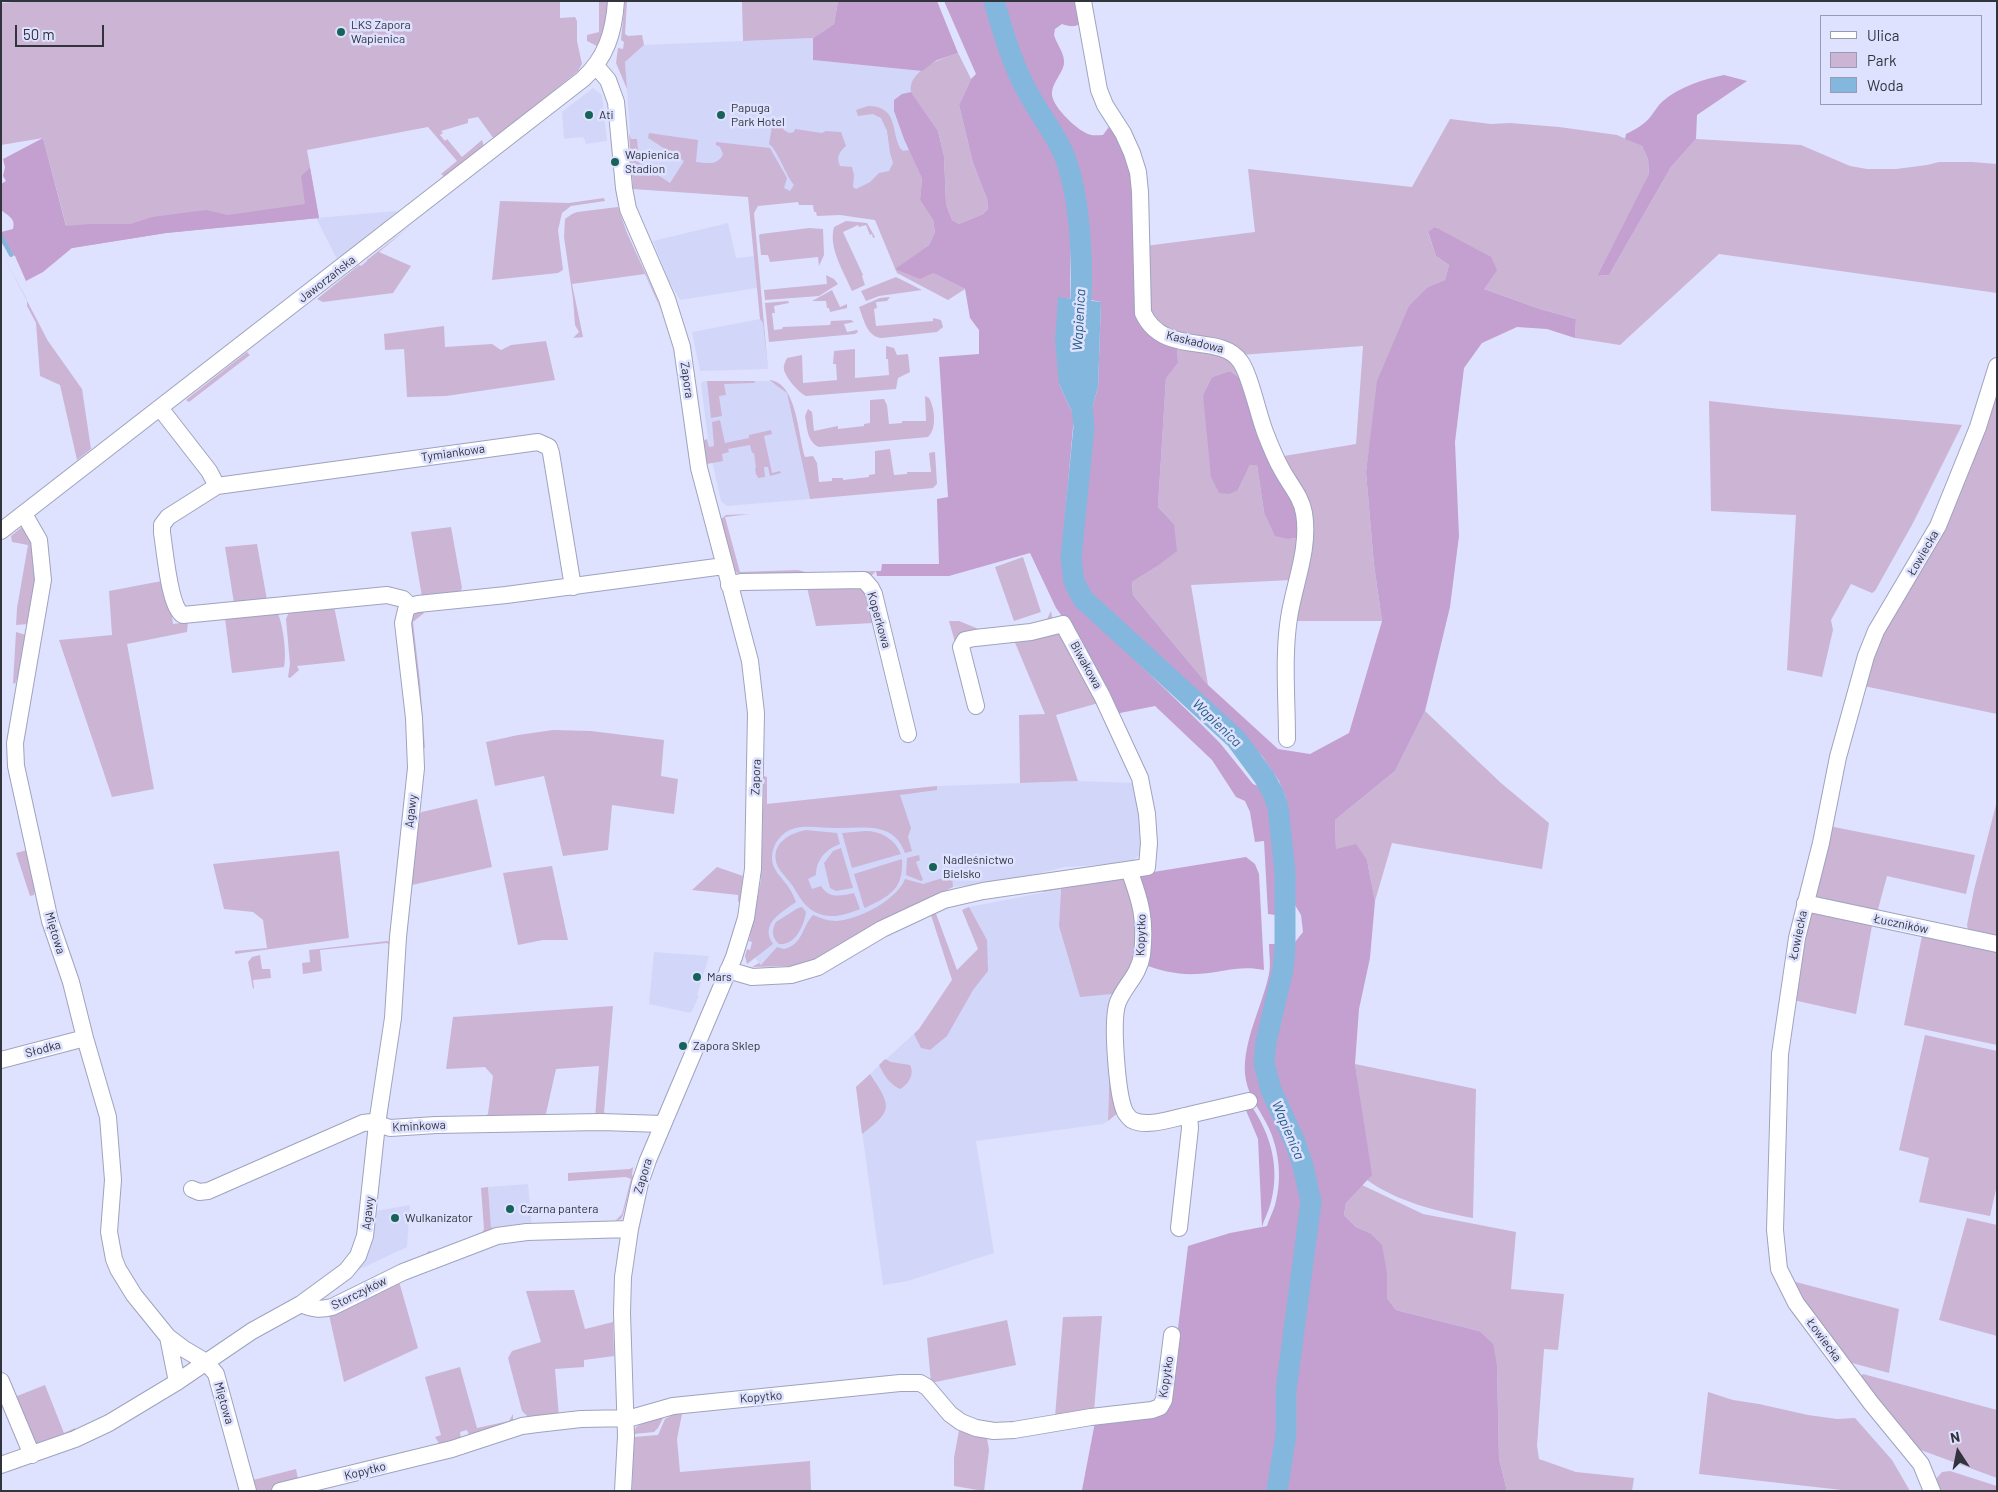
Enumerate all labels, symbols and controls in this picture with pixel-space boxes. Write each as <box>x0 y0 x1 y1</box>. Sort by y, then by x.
scale bar <box>18 15 106 47</box>
legend <box>1820 15 1983 105</box>
place label: LKS Zapora Wapienica <box>351 18 411 46</box>
text: 50 m <box>23 25 55 43</box>
marker: LKS Zapora Wapienica <box>335 26 347 38</box>
text: Ulica <box>1867 26 1899 44</box>
text: Park <box>1867 51 1896 69</box>
text: Woda <box>1867 76 1903 94</box>
place label: Papuga Park Hotel <box>731 101 785 129</box>
place label: Ati <box>599 108 614 122</box>
marker: Ati <box>583 109 595 121</box>
marker: Papuga Park Hotel <box>715 109 727 121</box>
place label: Wapienica Stadion <box>625 148 679 176</box>
marker: Wapienica Stadion <box>609 156 621 168</box>
street label: Jaworzańska <box>296 252 358 306</box>
water label: Wapienica <box>1069 288 1089 352</box>
street label: Kaskadowa <box>1165 328 1225 356</box>
street label: Zapora <box>677 361 697 399</box>
street label: Tymiankowa <box>420 441 486 465</box>
street label: Łowiecka <box>1904 528 1942 578</box>
street label: Koperkowa <box>864 590 894 650</box>
street label: Biwakowa <box>1067 639 1105 691</box>
water label: Wapienica <box>1189 695 1245 751</box>
street label: Zapora <box>748 759 764 795</box>
street label: Agawy <box>402 793 420 829</box>
place label: Nadleśnictwo Bielsko <box>943 853 1014 881</box>
marker: Nadleśnictwo Bielsko <box>927 861 939 873</box>
street label: Łowiecka <box>1786 909 1810 961</box>
street label: Miętowa <box>42 910 68 956</box>
street label: Łuczników <box>1872 911 1930 937</box>
street label: Kopytko <box>1133 914 1149 956</box>
place label: Mars <box>707 970 732 984</box>
marker: Mars <box>691 971 703 983</box>
street label: Słodka <box>24 1037 62 1061</box>
place label: Zapora Sklep <box>693 1039 760 1053</box>
marker: Zapora Sklep <box>677 1040 689 1052</box>
water label: Wapienica <box>1268 1098 1308 1162</box>
street label: Kminkowa <box>392 1117 446 1135</box>
street label: Zapora <box>631 1157 655 1195</box>
street label: Agawy <box>359 1195 377 1231</box>
place label: Czarna pantera <box>520 1202 598 1216</box>
marker: Czarna pantera <box>504 1203 516 1215</box>
place label: Wulkanizator <box>405 1211 473 1225</box>
marker: Wulkanizator <box>389 1212 401 1224</box>
street label: Storczyków <box>329 1273 389 1313</box>
street label: Łowiecka <box>1804 1316 1844 1364</box>
street label: Kopytko <box>1156 1355 1176 1399</box>
street label: Miętowa <box>211 1380 237 1426</box>
street label: Kopytko <box>739 1388 783 1406</box>
north arrow <box>1933 1427 1983 1477</box>
text: N <box>1949 1428 1961 1446</box>
street label: Kopytko <box>343 1459 387 1483</box>

